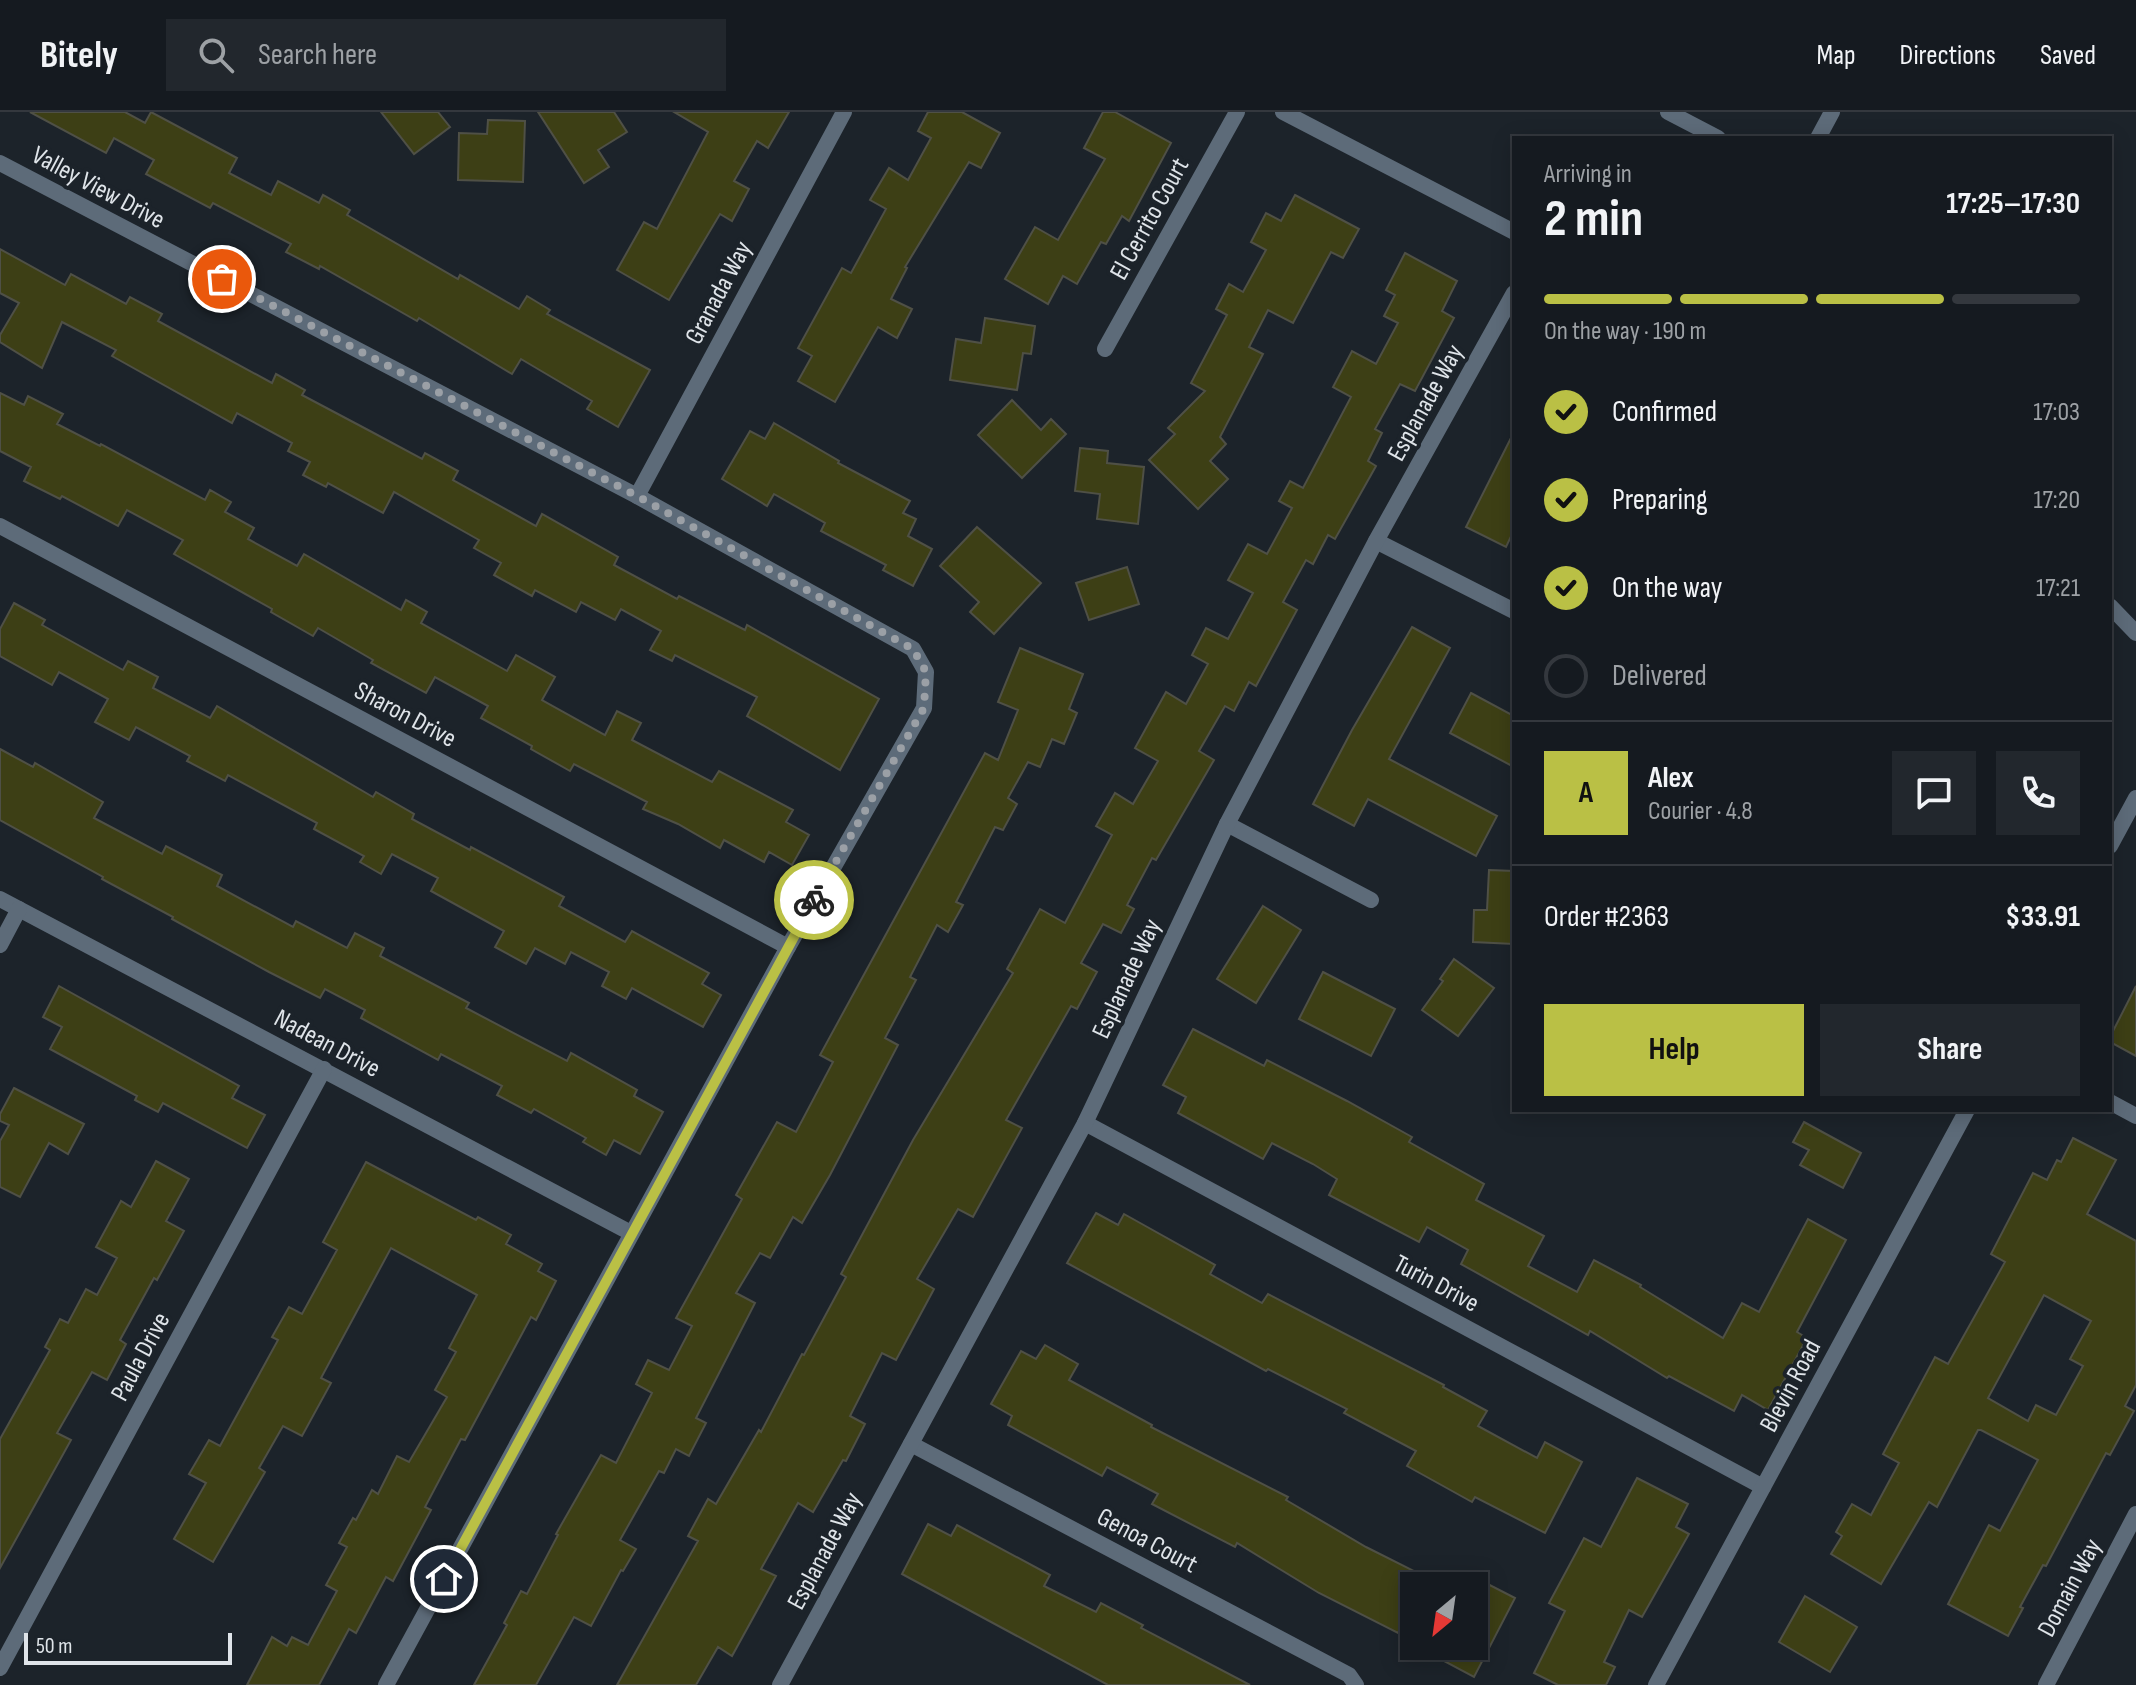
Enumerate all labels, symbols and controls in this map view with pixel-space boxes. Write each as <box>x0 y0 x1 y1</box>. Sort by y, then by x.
search box <box>166 19 726 91</box>
text: Bitely <box>40 33 118 78</box>
icon: search <box>194 33 238 77</box>
text: Search here <box>258 37 377 73</box>
text: Map <box>1817 39 1856 72</box>
text: Directions <box>1900 39 1996 72</box>
text: Saved <box>2040 39 2096 72</box>
street label: Valley View Drive <box>26 140 170 236</box>
street label: El Cerrito Court <box>1104 153 1196 285</box>
text: Arriving in <box>1544 159 1632 190</box>
text: 17:25–17:30 <box>1946 186 2080 222</box>
text: 2 min <box>1544 188 1643 251</box>
street label: Granada Way <box>679 236 759 350</box>
pin <box>188 245 256 313</box>
icon: bag <box>200 257 244 301</box>
text: On the way · 190 m <box>1544 316 1706 347</box>
street label: Esplanade Way <box>1381 339 1471 467</box>
icon: check <box>1544 390 1588 434</box>
text: Confirmed <box>1612 394 1717 430</box>
text: 17:03 <box>2033 397 2080 428</box>
icon: check <box>1544 478 1588 522</box>
text: Preparing <box>1612 482 1708 518</box>
text: 17:20 <box>2034 485 2080 516</box>
icon: check <box>1544 566 1588 610</box>
text: On the way <box>1612 570 1722 606</box>
text: 17:21 <box>2036 573 2080 604</box>
text: Delivered <box>1612 658 1707 694</box>
street label: Sharon Drive <box>349 675 461 755</box>
button: chat <box>1892 751 1976 835</box>
button: phone <box>1996 751 2080 835</box>
text: Alex <box>1648 760 1694 796</box>
text: A <box>1579 775 1593 811</box>
text: Courier · 4.8 <box>1648 796 1753 827</box>
courier <box>774 860 854 940</box>
icon: bike <box>792 878 836 922</box>
text: Order #2363 <box>1544 899 1669 935</box>
text: $33.91 <box>2005 899 2080 935</box>
street label: Esplanade Way <box>1086 914 1168 1044</box>
street label: Nadean Drive <box>269 1003 385 1085</box>
button: Help <box>1544 1004 1804 1096</box>
button: Share <box>1820 1004 2080 1096</box>
street label: Turin Drive <box>1388 1249 1484 1319</box>
street label: Paula Drive <box>105 1307 177 1407</box>
street label: Blevin Road <box>1754 1335 1828 1437</box>
street label: Esplanade Way <box>781 1487 869 1615</box>
street label: Genoa Court <box>1091 1502 1203 1580</box>
street label: Domain Way <box>2031 1534 2109 1642</box>
pin <box>410 1545 478 1613</box>
icon: home <box>422 1557 466 1601</box>
north arrow <box>1400 1572 1488 1660</box>
map controls <box>1400 1572 1488 1660</box>
scale bar <box>24 1629 232 1665</box>
text: 50 m <box>36 1633 72 1660</box>

